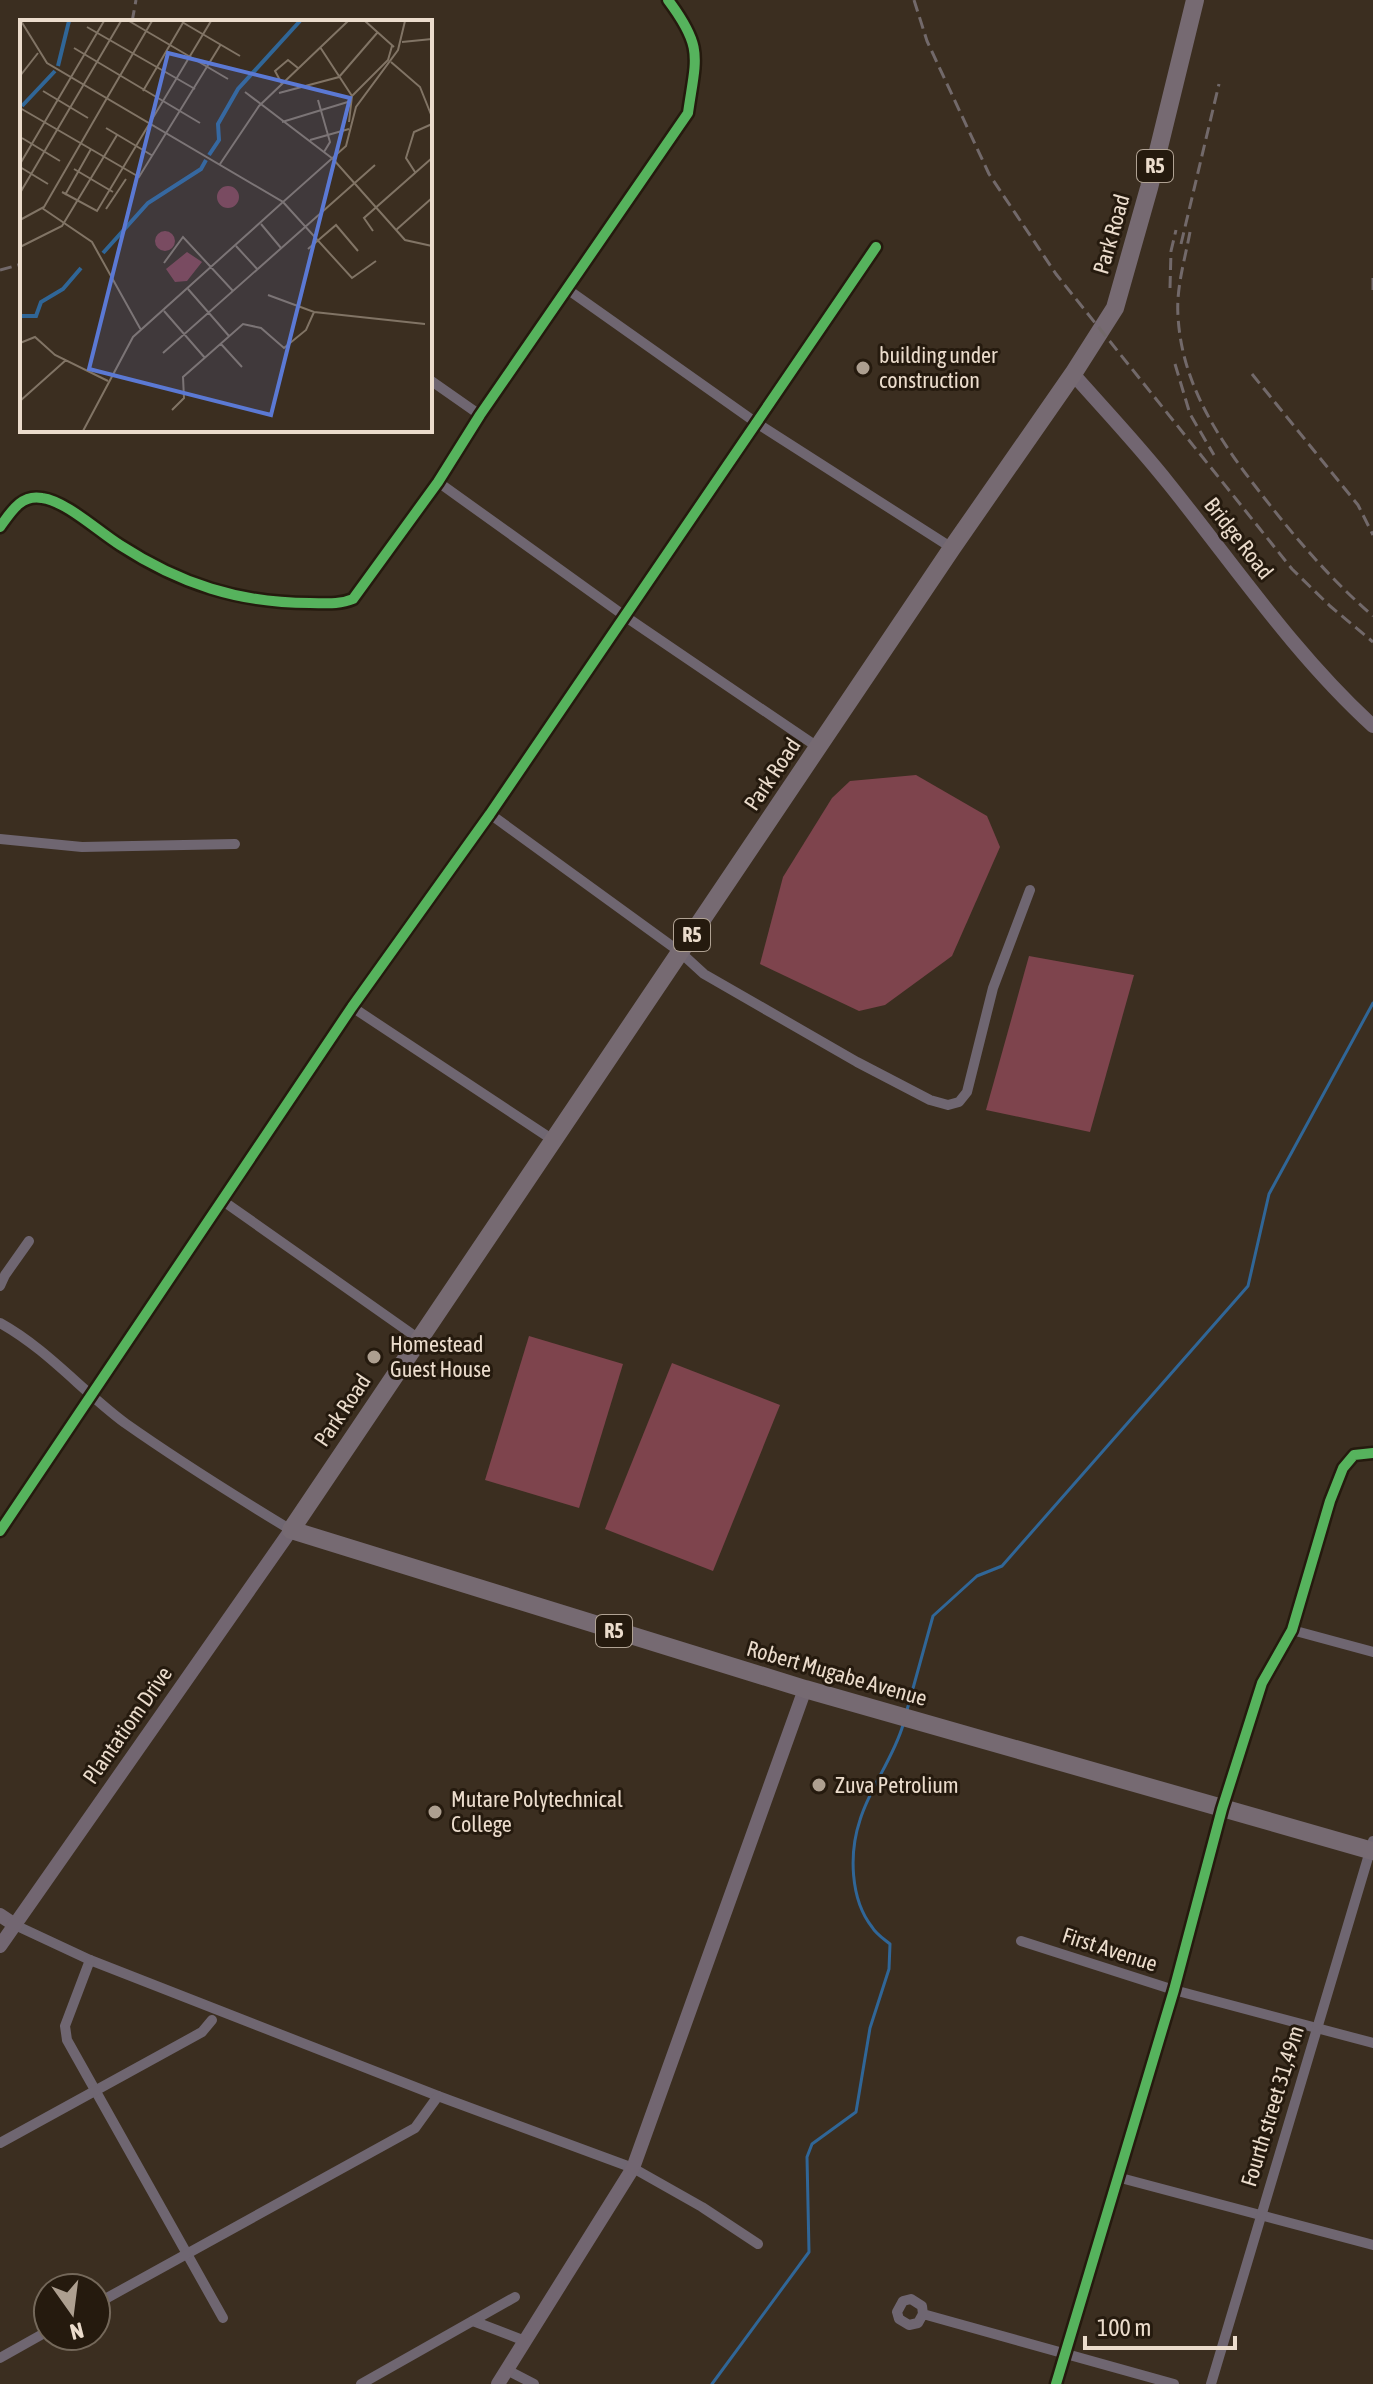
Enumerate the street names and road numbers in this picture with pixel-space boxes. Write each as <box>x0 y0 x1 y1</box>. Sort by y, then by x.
road number: R5 <box>1137 150 1173 182</box>
street label: Park Road <box>1087 191 1135 277</box>
street label: Bridge Road <box>1199 492 1279 584</box>
street label: Park Road <box>738 733 806 815</box>
road number: R5 <box>674 919 710 951</box>
street label: Park Road <box>308 1369 376 1451</box>
road number: R5 <box>596 1615 632 1647</box>
street label: Robert Mugabe Avenue <box>744 1635 930 1711</box>
street label: Plantatiom Drive <box>77 1661 177 1789</box>
street label: First Avenue <box>1059 1921 1161 1977</box>
street label: Fourth street 31,49m <box>1235 2023 1309 2189</box>

